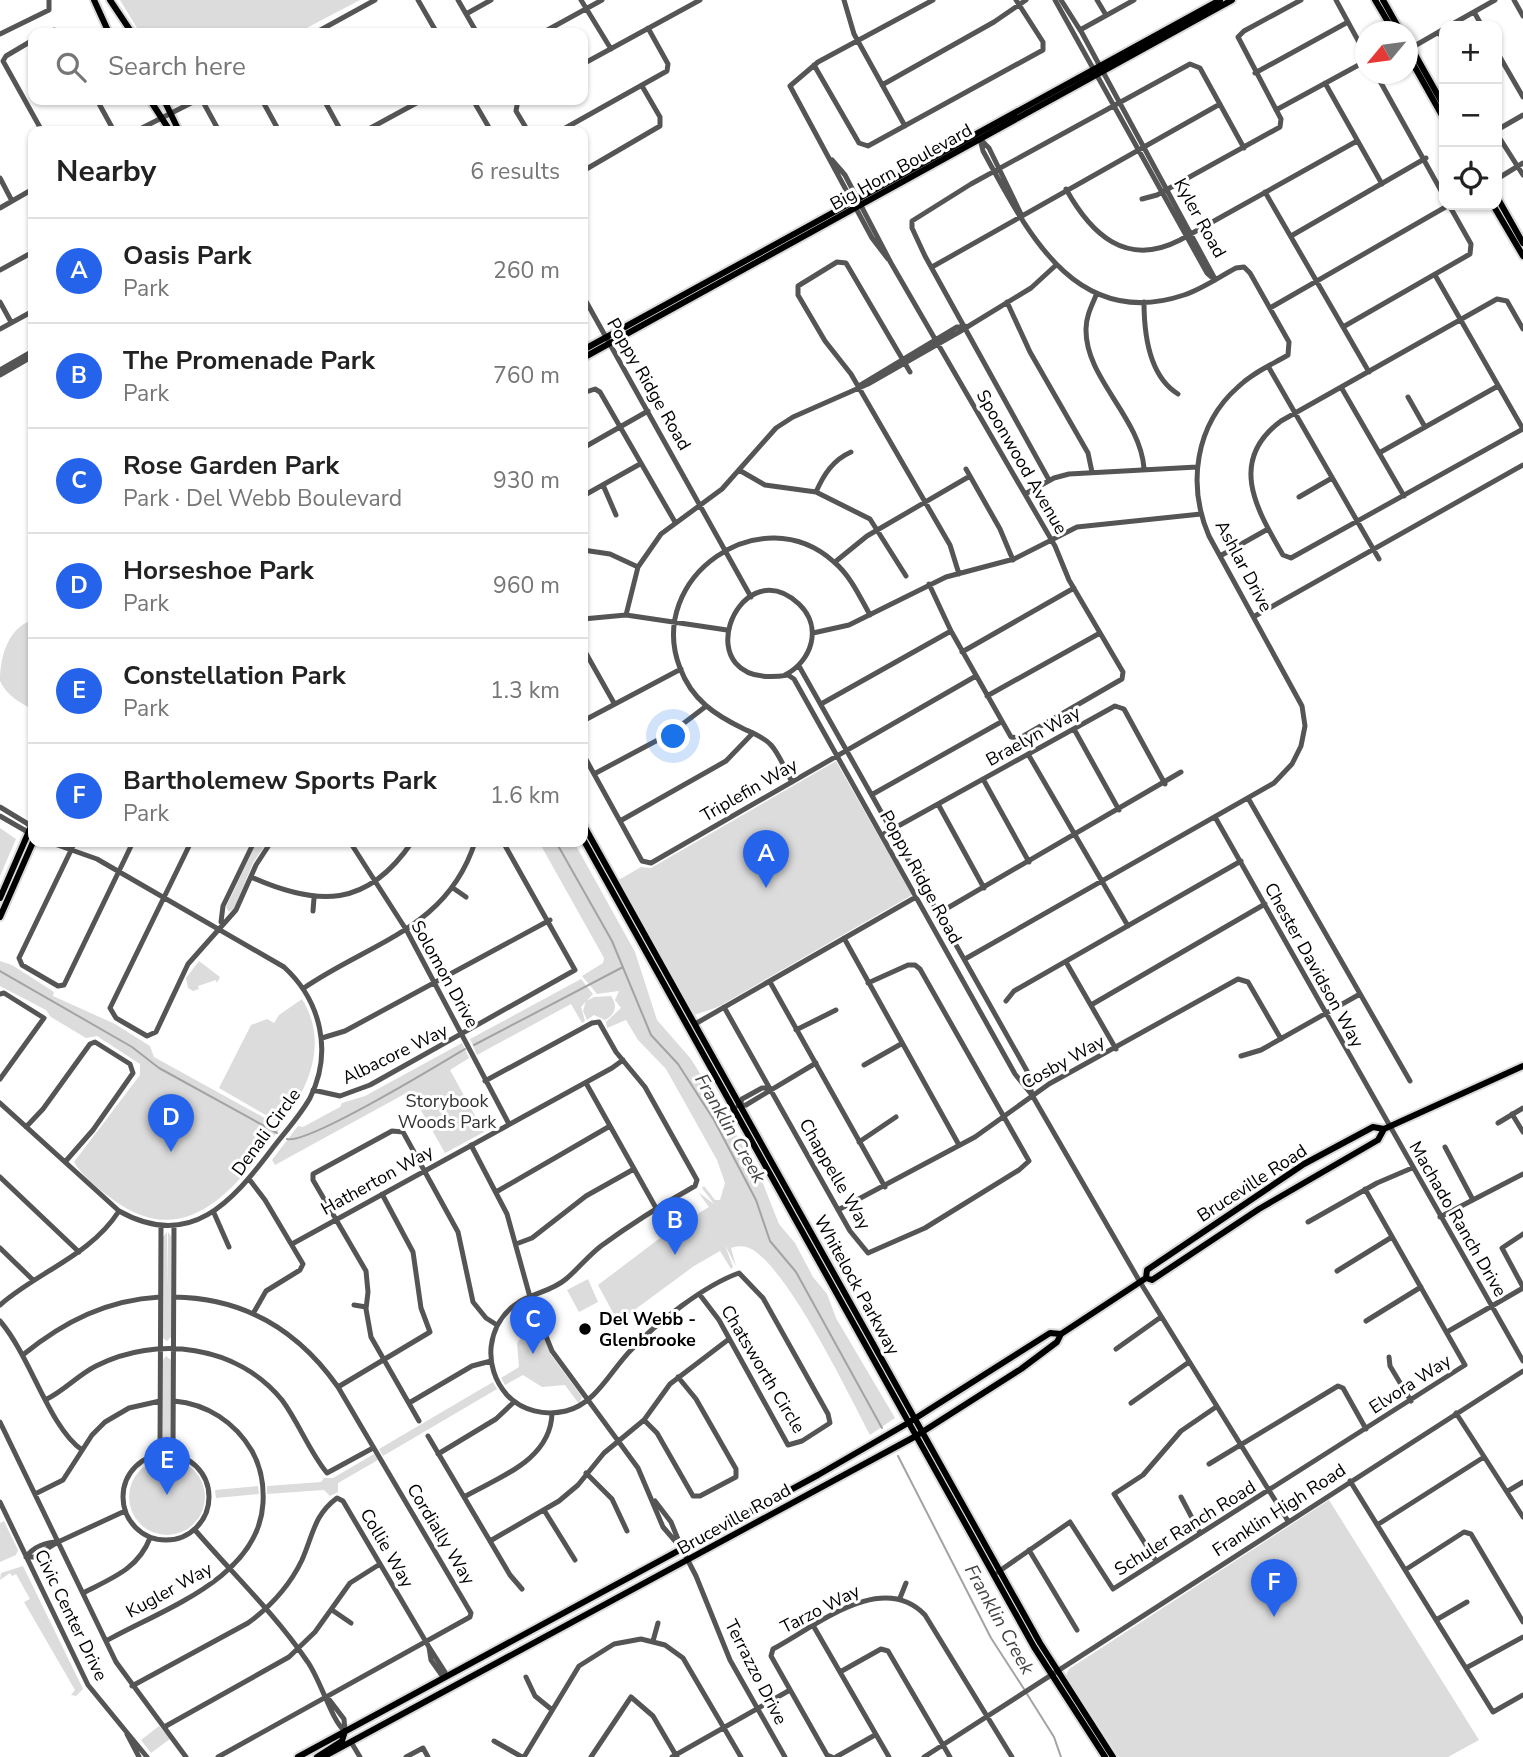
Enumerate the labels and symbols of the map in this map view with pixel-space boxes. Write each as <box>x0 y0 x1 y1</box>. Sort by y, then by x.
north arrow <box>1355 21 1418 84</box>
street label: Big Horn Boulevard <box>826 118 976 216</box>
street label: Kyler Road <box>1168 174 1232 262</box>
street label: Poppy Ridge Road <box>601 313 697 455</box>
street label: Spoonwood Avenue <box>971 385 1073 539</box>
street label: Ashlar Drive <box>1210 516 1278 616</box>
street label: Braelyn Way <box>982 700 1085 772</box>
your location <box>656 719 690 753</box>
street label: Triplefin Way <box>696 752 802 827</box>
street label: Poppy Ridge Road <box>874 806 968 948</box>
pin: A <box>743 830 789 888</box>
street label: Chester Davidson Way <box>1259 878 1370 1052</box>
street label: Solomon Drive <box>406 916 484 1032</box>
street label: Albacore Way <box>338 1018 452 1090</box>
street label: Cosby Way <box>1017 1029 1110 1095</box>
water label: Franklin Creek <box>688 1069 772 1188</box>
street label: Denali Circle <box>226 1083 306 1181</box>
park label: Storybook Woods Park <box>398 1089 497 1134</box>
pin: D <box>148 1094 194 1152</box>
street label: Chappelle Way <box>793 1114 877 1235</box>
street label: Machado Ranch Drive <box>1404 1137 1512 1301</box>
street label: Hatherton Way <box>317 1139 438 1221</box>
street label: Bruceville Road <box>1192 1139 1312 1227</box>
pin: B <box>652 1197 698 1255</box>
street label: Whitelock Parkway <box>809 1211 906 1360</box>
pin: C <box>510 1296 556 1354</box>
street label: Chatsworth Circle <box>715 1300 811 1438</box>
place label: Del Webb - Glenbrooke <box>599 1307 696 1352</box>
marker: Del Webb - Glenbrooke <box>577 1321 593 1337</box>
street label: Elvora Way <box>1365 1348 1456 1419</box>
pin: E <box>144 1437 190 1495</box>
street label: Franklin High Road <box>1208 1458 1350 1562</box>
street label: Schuler Ranch Road <box>1110 1475 1260 1581</box>
street label: Bruceville Road <box>673 1478 795 1560</box>
street label: Cordially Way <box>401 1479 481 1590</box>
street label: Collie Way <box>355 1504 420 1593</box>
street label: Civic Center Drive <box>29 1545 113 1685</box>
street label: Kugler Way <box>122 1556 217 1624</box>
pin: F <box>1251 1559 1297 1617</box>
water label: Franklin Creek <box>958 1560 1040 1680</box>
street label: Tarzo Way <box>776 1579 864 1639</box>
street label: Terrazzo Drive <box>719 1615 793 1729</box>

